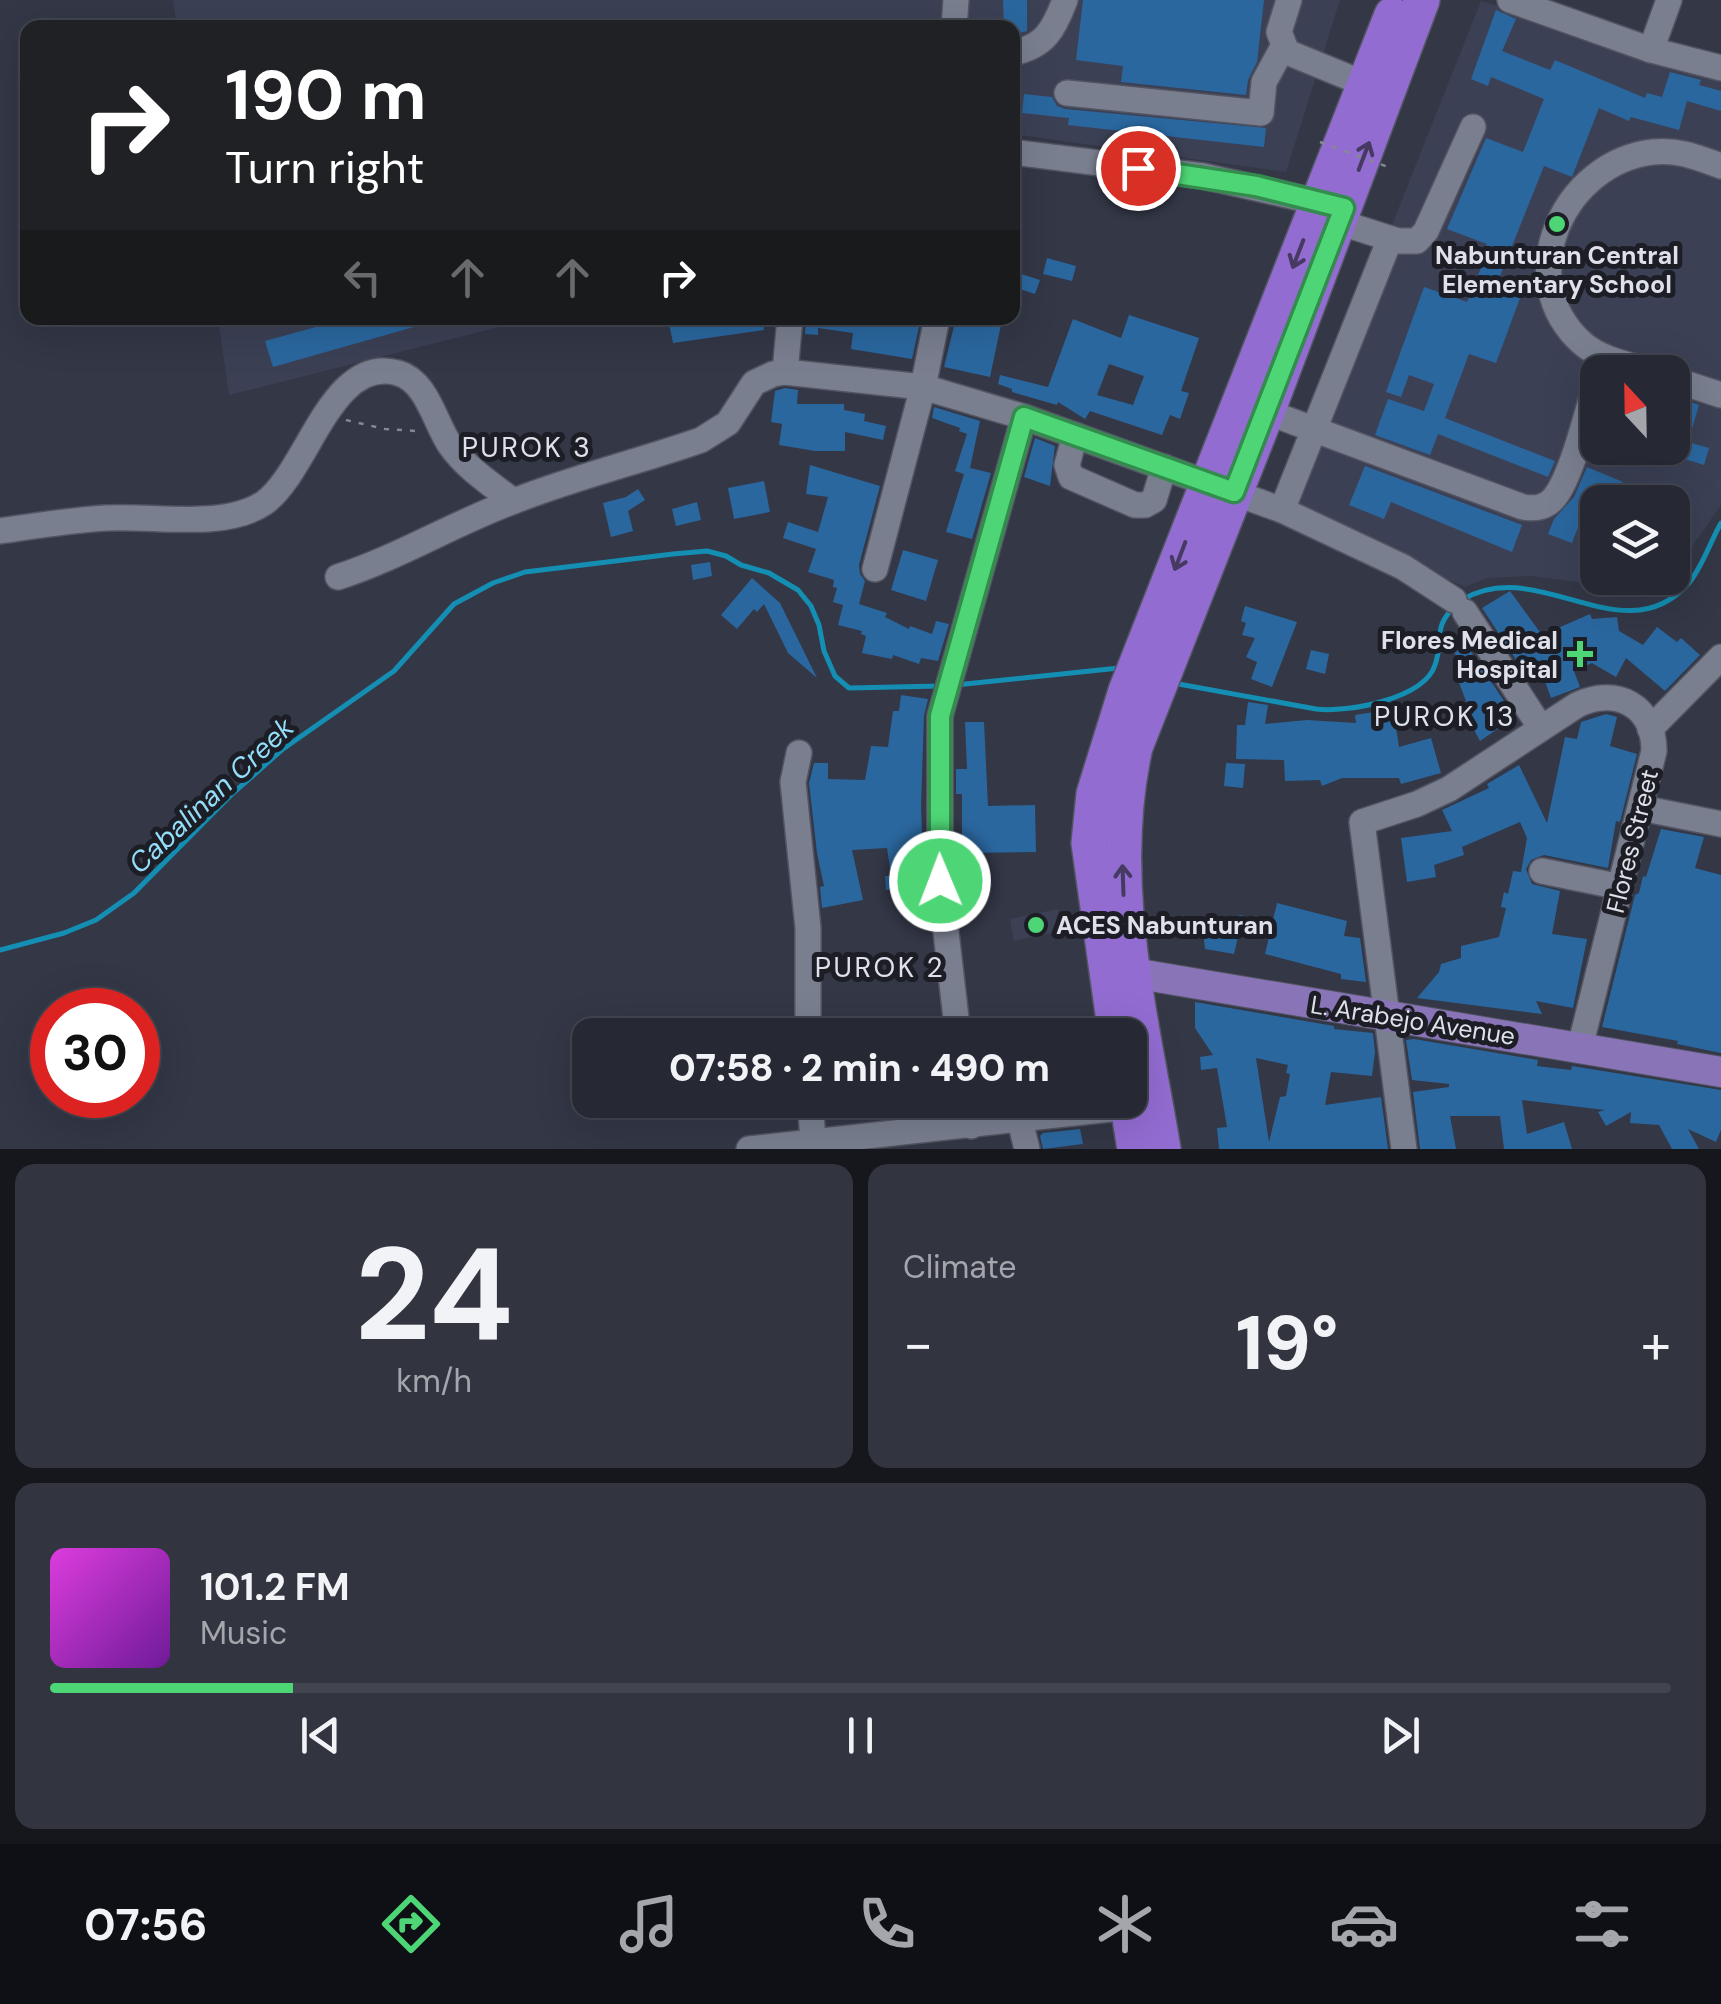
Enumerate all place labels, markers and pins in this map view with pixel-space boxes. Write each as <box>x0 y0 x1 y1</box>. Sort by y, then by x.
pin <box>1096 126 1181 211</box>
marker: Nabunturan Central Elementary School <box>1546 213 1568 235</box>
place label: Nabunturan Central Elementary School <box>1435 239 1679 301</box>
place label: Flores Medical Hospital <box>1381 624 1558 686</box>
marker: Flores Medical Hospital <box>1567 641 1593 667</box>
place label: ACES Nabunturan <box>1056 909 1273 942</box>
marker: ACES Nabunturan <box>1025 914 1047 936</box>

